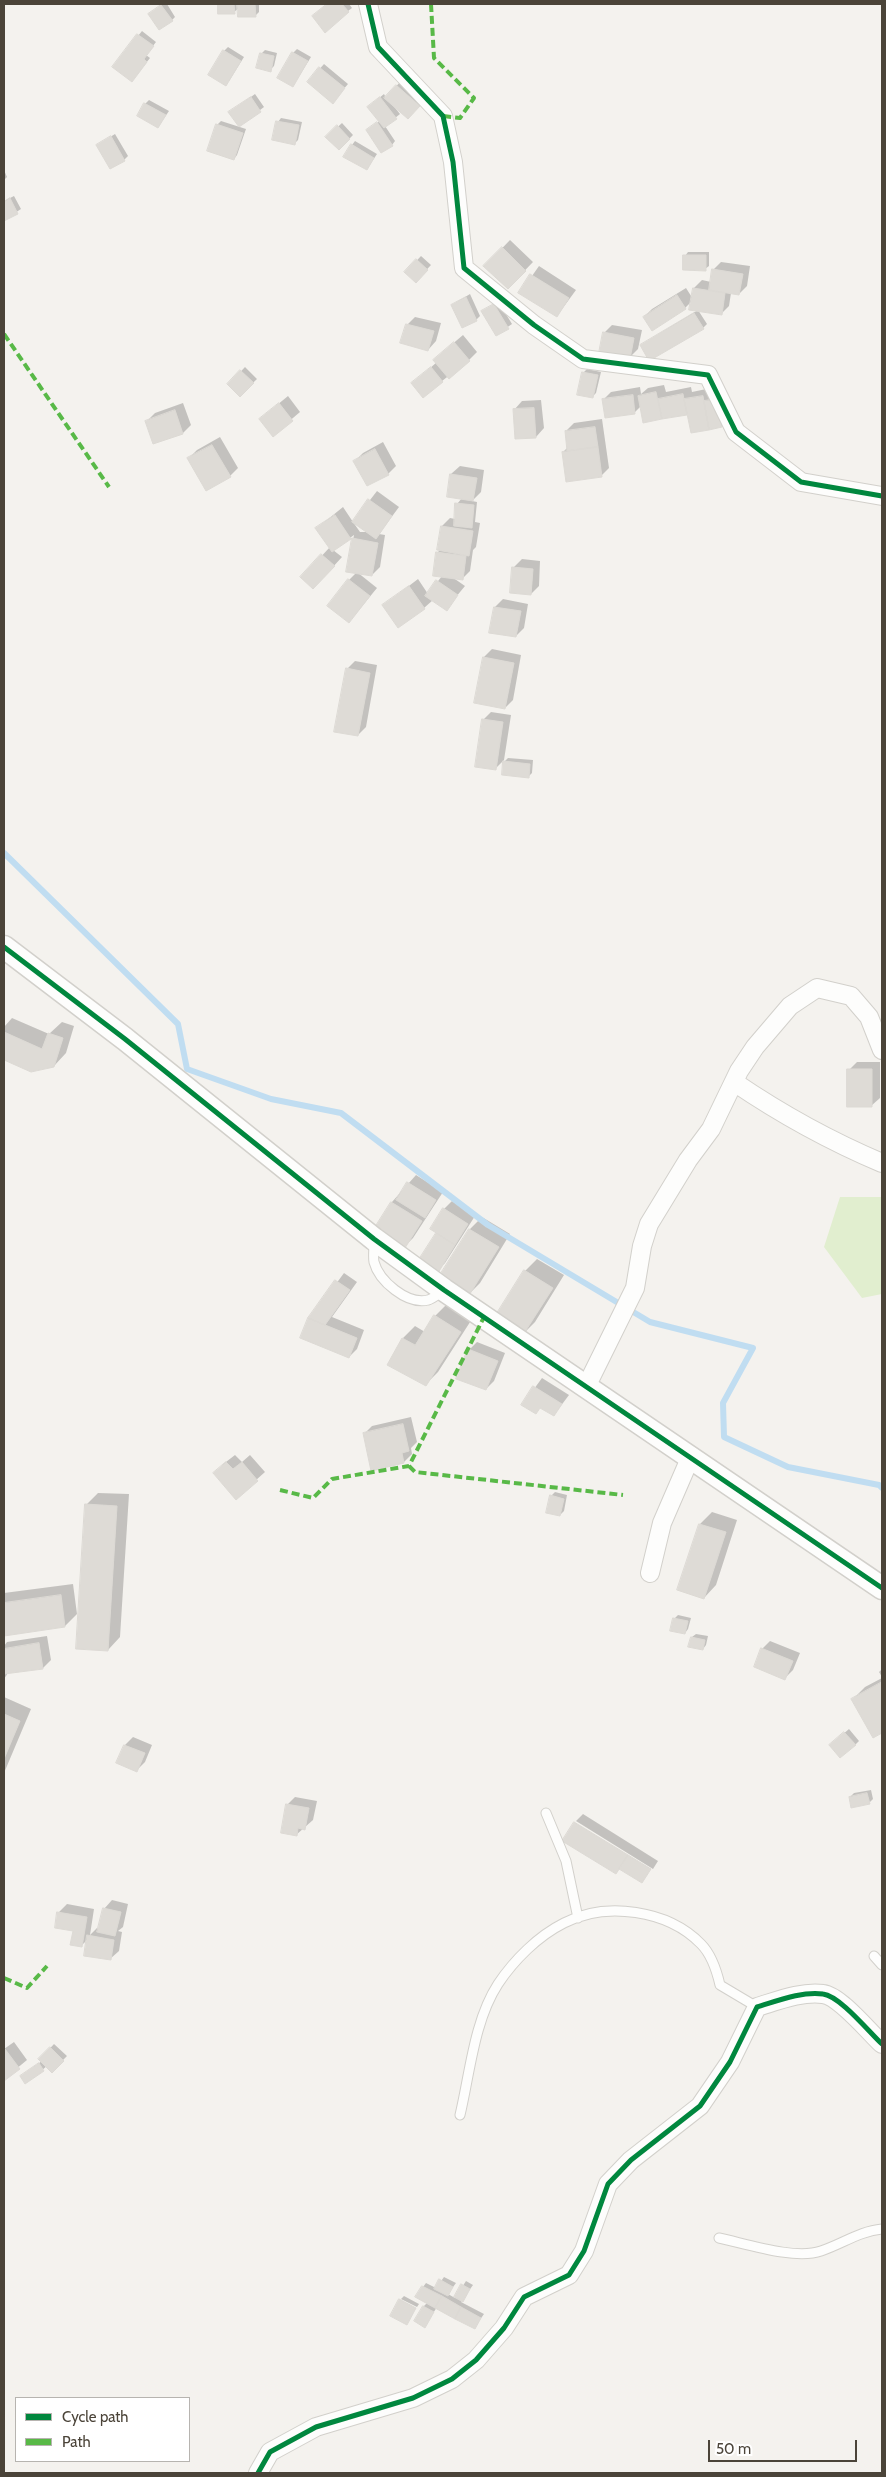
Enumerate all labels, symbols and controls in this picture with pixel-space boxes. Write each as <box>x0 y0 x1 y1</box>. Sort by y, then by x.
legend <box>15 2397 190 2462</box>
text: Cycle path <box>62 2408 128 2426</box>
scale bar <box>711 2430 860 2462</box>
text: Path <box>62 2433 91 2451</box>
text: 50 m <box>716 2440 751 2458</box>

